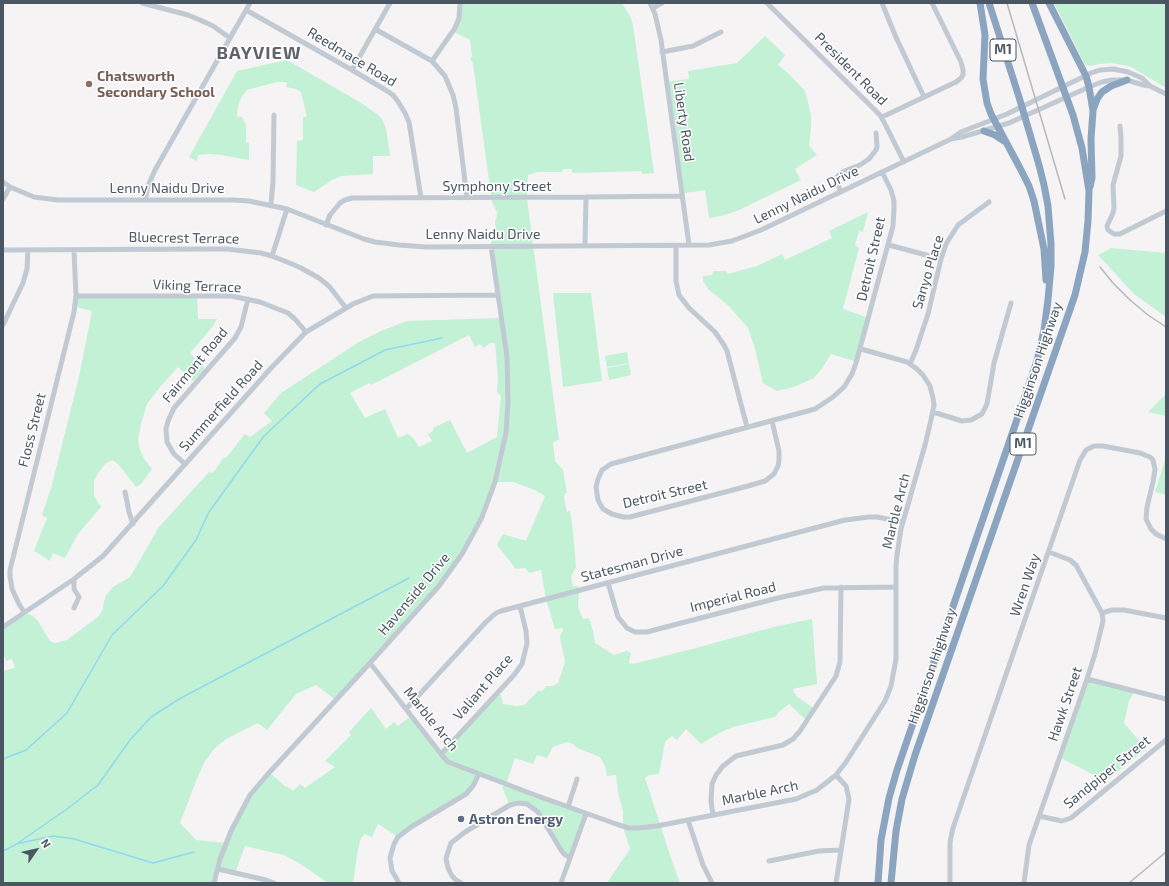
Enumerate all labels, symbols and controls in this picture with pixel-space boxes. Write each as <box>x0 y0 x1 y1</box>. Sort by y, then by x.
street label: Reedmace Road <box>304 24 400 90</box>
street label: President Road <box>811 29 891 109</box>
road number: M1 <box>990 39 1016 61</box>
district label: BAYVIEW <box>217 42 301 64</box>
place label: Chatsworth Secondary School <box>97 68 215 100</box>
marker: Chatsworth Secondary School <box>84 79 94 89</box>
street label: Liberty Road <box>670 81 698 163</box>
street label: Lenny Naidu Drive <box>751 162 861 228</box>
street label: Symphony Street <box>442 178 552 194</box>
street label: Lenny Naidu Drive <box>110 180 224 196</box>
street label: Detroit Street <box>853 215 889 303</box>
street label: Lenny Naidu Drive <box>426 226 540 242</box>
street label: Bluecrest Terrace <box>128 229 240 247</box>
street label: Sanyo Place <box>909 233 947 311</box>
street label: Viking Terrace <box>152 276 242 296</box>
street label: Higginson Highway <box>1010 300 1066 420</box>
street label: Fairmont Road <box>159 324 231 406</box>
street label: Summerfield Road <box>176 357 266 455</box>
street label: Floss Street <box>15 391 49 469</box>
road number: M1 <box>1010 433 1036 455</box>
street label: Marble Arch <box>878 471 914 551</box>
street label: Detroit Street <box>621 476 709 512</box>
street label: Statesman Drive <box>579 542 685 586</box>
street label: Havenside Drive <box>375 549 453 639</box>
street label: Wren Way <box>1006 551 1044 619</box>
street label: Imperial Road <box>688 578 778 616</box>
street label: Higginson Highway <box>904 606 960 726</box>
street label: Valiant Place <box>450 651 516 723</box>
street label: Hawk Street <box>1044 665 1086 743</box>
street label: Marble Arch <box>400 684 462 754</box>
street label: Sandpiper Street <box>1060 732 1154 812</box>
street label: Marble Arch <box>720 777 800 809</box>
place label: Astron Energy <box>469 811 563 827</box>
marker: Astron Energy <box>456 814 466 824</box>
north arrow <box>16 830 56 870</box>
text: N <box>39 836 54 850</box>

